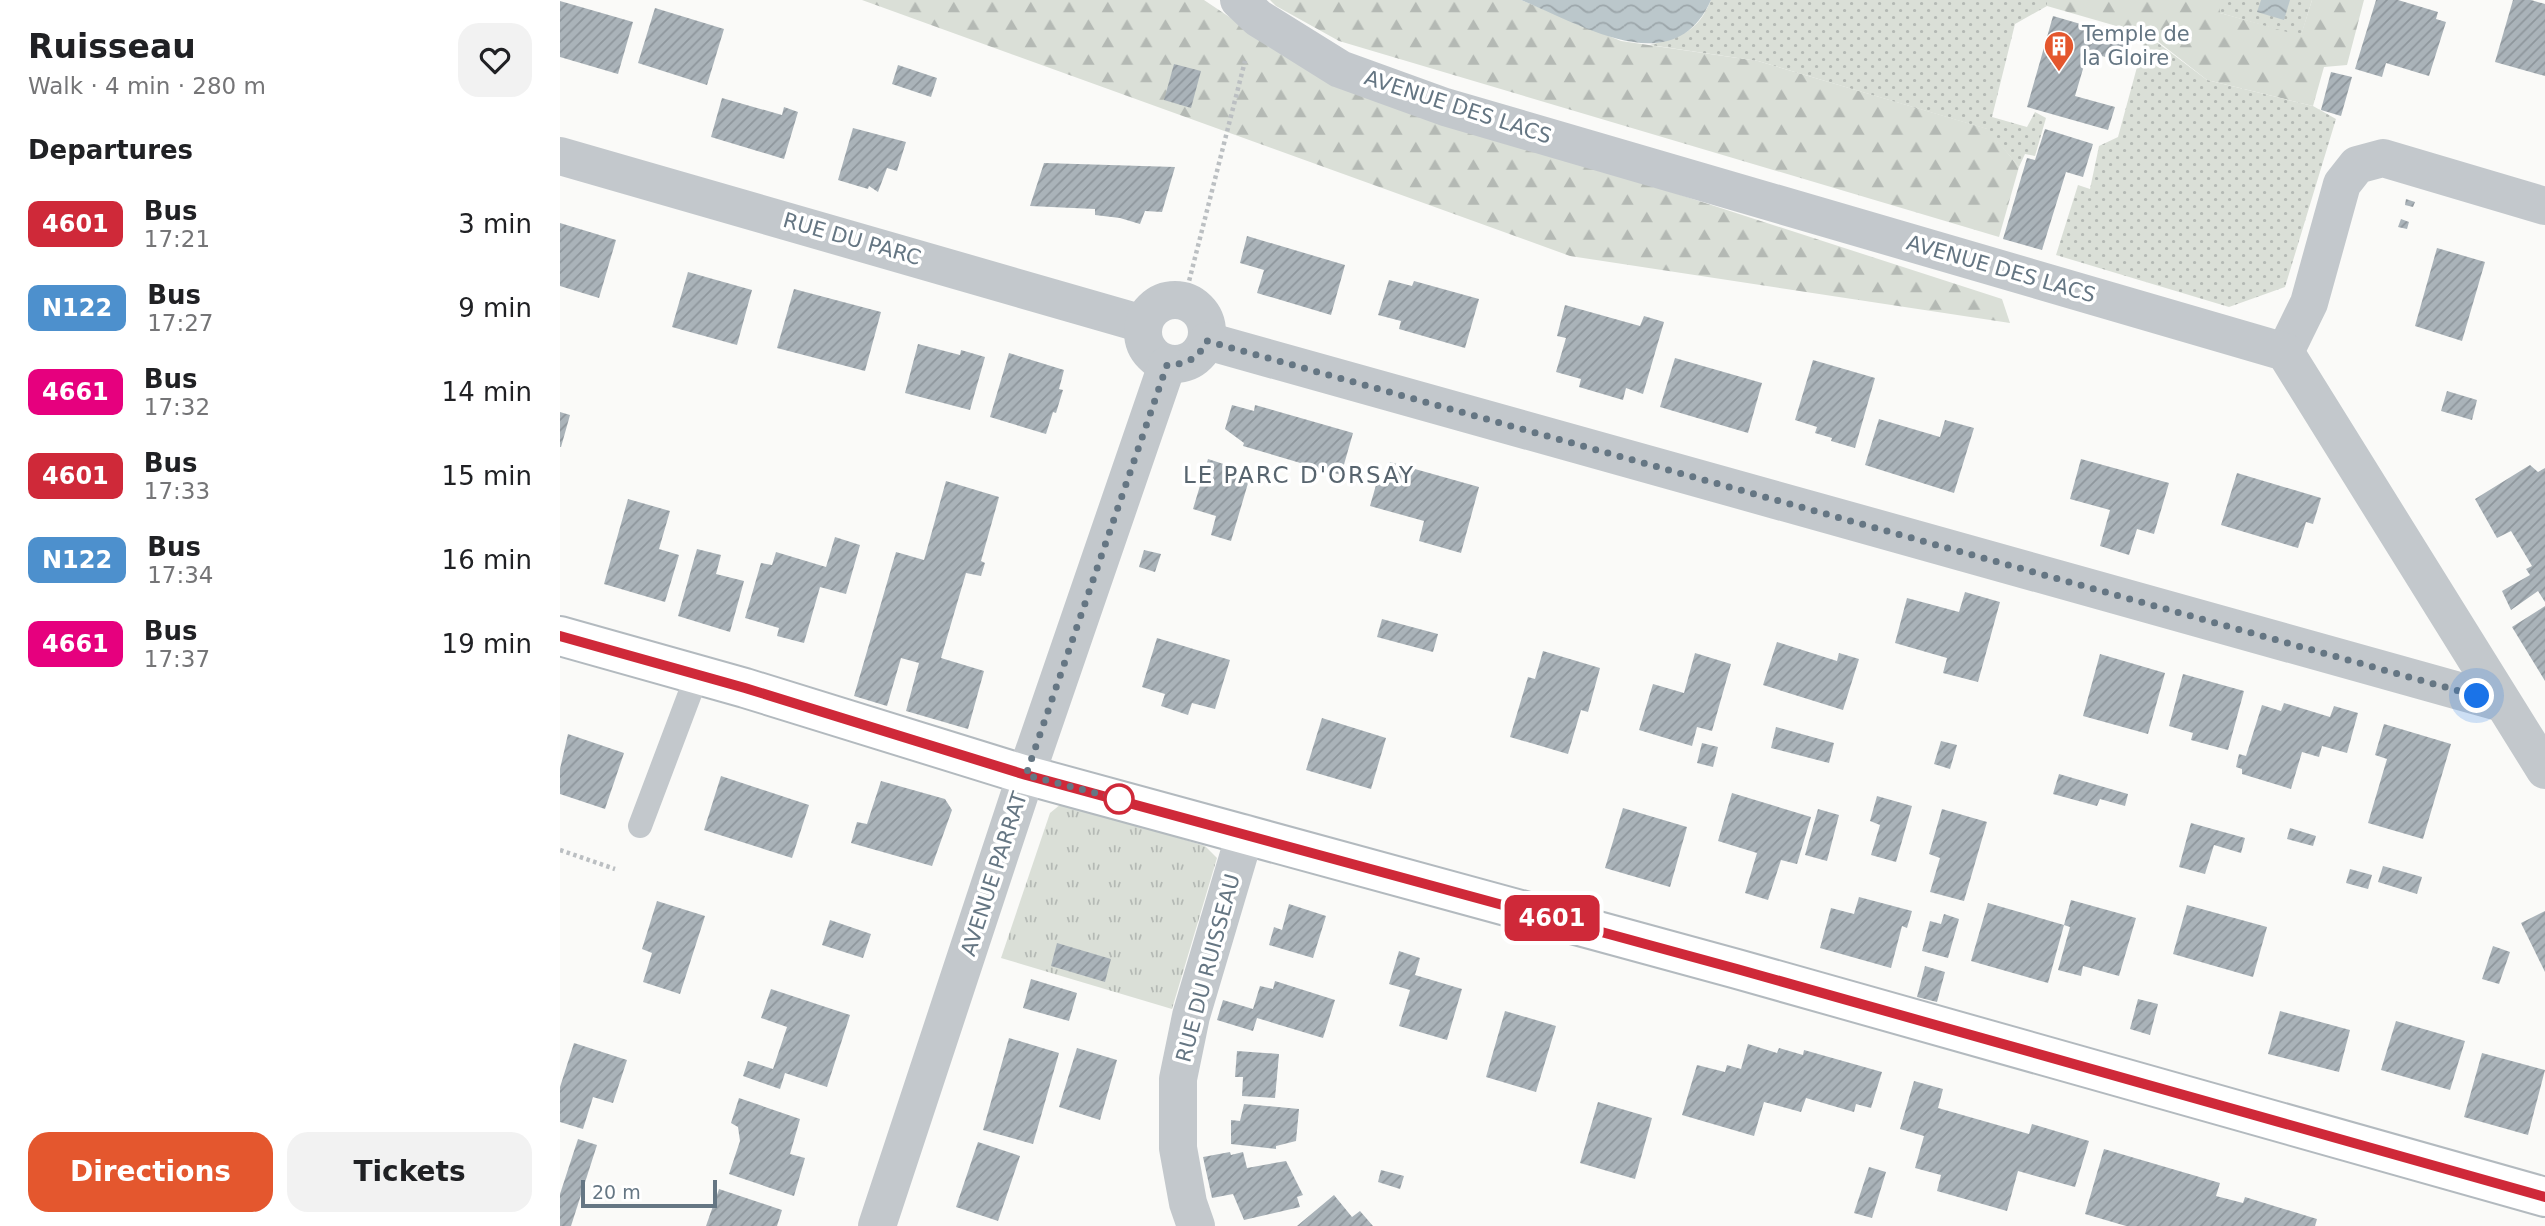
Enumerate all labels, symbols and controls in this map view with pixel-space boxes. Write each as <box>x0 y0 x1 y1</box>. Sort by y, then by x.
place label: Temple de la Gloire <box>2081 22 2190 70</box>
button: heart <box>458 23 532 97</box>
text: Ruisseau <box>28 27 196 66</box>
building icon: Temple de la Gloire <box>2042 29 2076 73</box>
street label: AVENUE DES LACS <box>1361 65 1555 149</box>
text: Walk · 4 min · 280 m <box>28 73 266 99</box>
text: Departures <box>28 135 193 165</box>
text: Bus <box>144 196 198 226</box>
street label: RUE DU PARC <box>780 208 924 270</box>
text: 3 min <box>458 209 532 239</box>
text: 4601 <box>42 210 109 238</box>
text: 17:21 <box>144 226 210 252</box>
street label: AVENUE DES LACS <box>1904 231 2098 307</box>
text: Bus <box>147 280 201 310</box>
text: 9 min <box>458 293 532 323</box>
text: N122 <box>42 294 112 322</box>
text: 17:27 <box>147 310 213 336</box>
text: Bus <box>144 364 198 394</box>
text: 14 min <box>442 377 532 407</box>
text: 4661 <box>42 378 109 406</box>
text: 17:32 <box>144 394 210 420</box>
text: Bus <box>144 448 198 478</box>
text: 15 min <box>442 461 532 491</box>
text: 4601 <box>42 462 109 490</box>
district label: LE PARC D'ORSAY <box>1183 462 1415 488</box>
text: 17:33 <box>144 478 210 504</box>
text: Bus <box>147 532 201 562</box>
text: 16 min <box>442 545 532 575</box>
text: N122 <box>42 546 112 574</box>
text: 17:34 <box>147 562 213 588</box>
text: Bus <box>144 616 198 646</box>
text: 19 min <box>442 629 532 659</box>
text: 4661 <box>42 630 109 658</box>
text: 17:37 <box>144 646 210 672</box>
your location <box>2459 678 2494 713</box>
unlabelled marker <box>1104 784 1134 814</box>
street label: AVENUE PARRAT <box>956 789 1032 959</box>
street label: RUE DU RUISSEAU <box>1171 871 1245 1065</box>
line badge: 4601 <box>1503 895 1601 941</box>
text: 4601 <box>1519 904 1585 932</box>
button: Directions <box>28 1132 273 1212</box>
button: Tickets <box>287 1132 532 1212</box>
scale bar <box>581 1177 718 1209</box>
text: 20 m <box>592 1181 641 1203</box>

